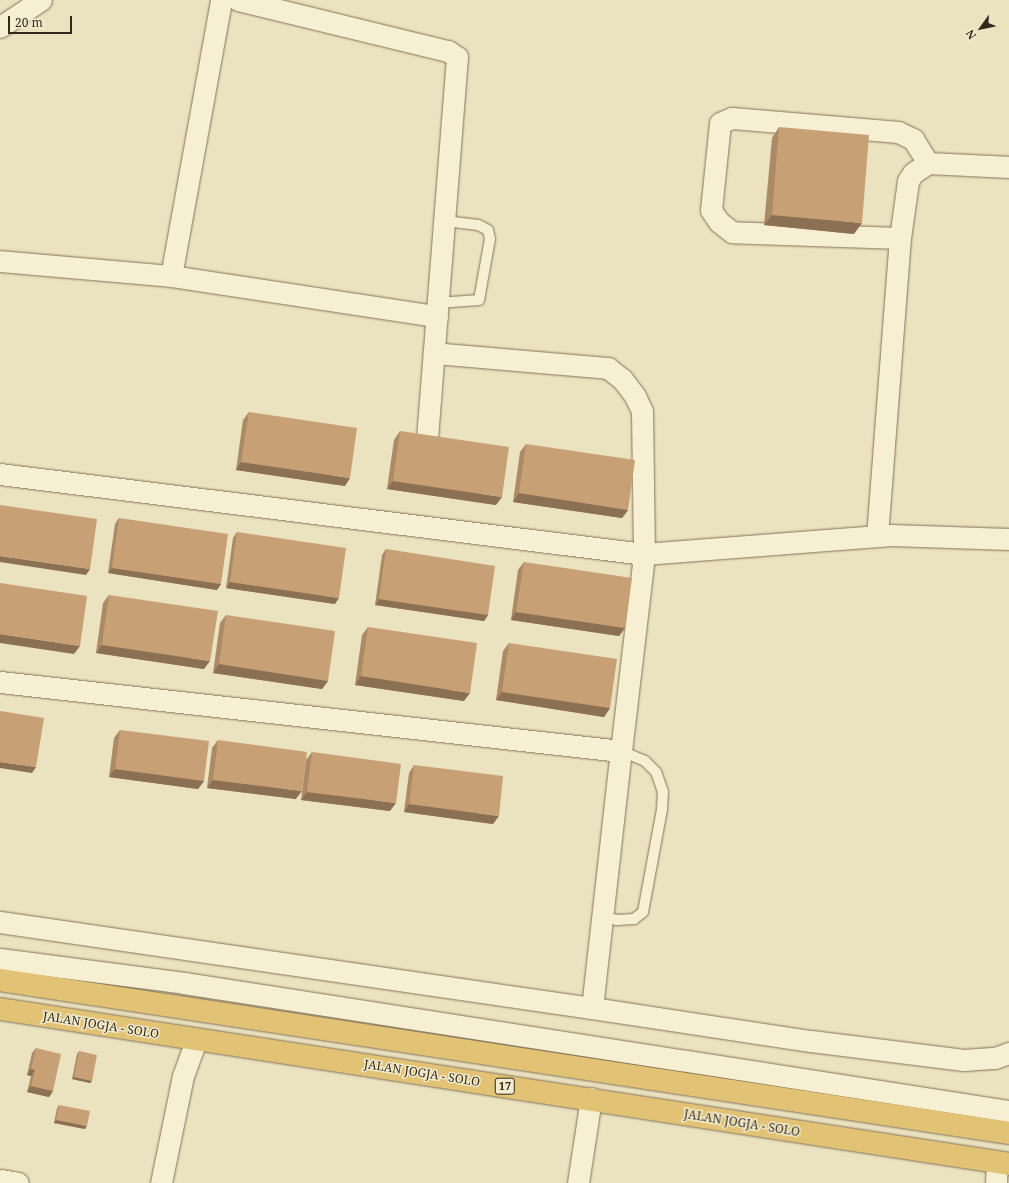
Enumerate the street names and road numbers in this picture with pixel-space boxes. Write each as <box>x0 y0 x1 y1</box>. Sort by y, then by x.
street label: JALAN JOGJA - SOLO <box>42 1009 160 1041</box>
street label: JALAN JOGJA - SOLO <box>363 1057 481 1089</box>
road number: 17 <box>494 1077 516 1095</box>
street label: JALAN JOGJA - SOLO <box>683 1107 801 1139</box>

